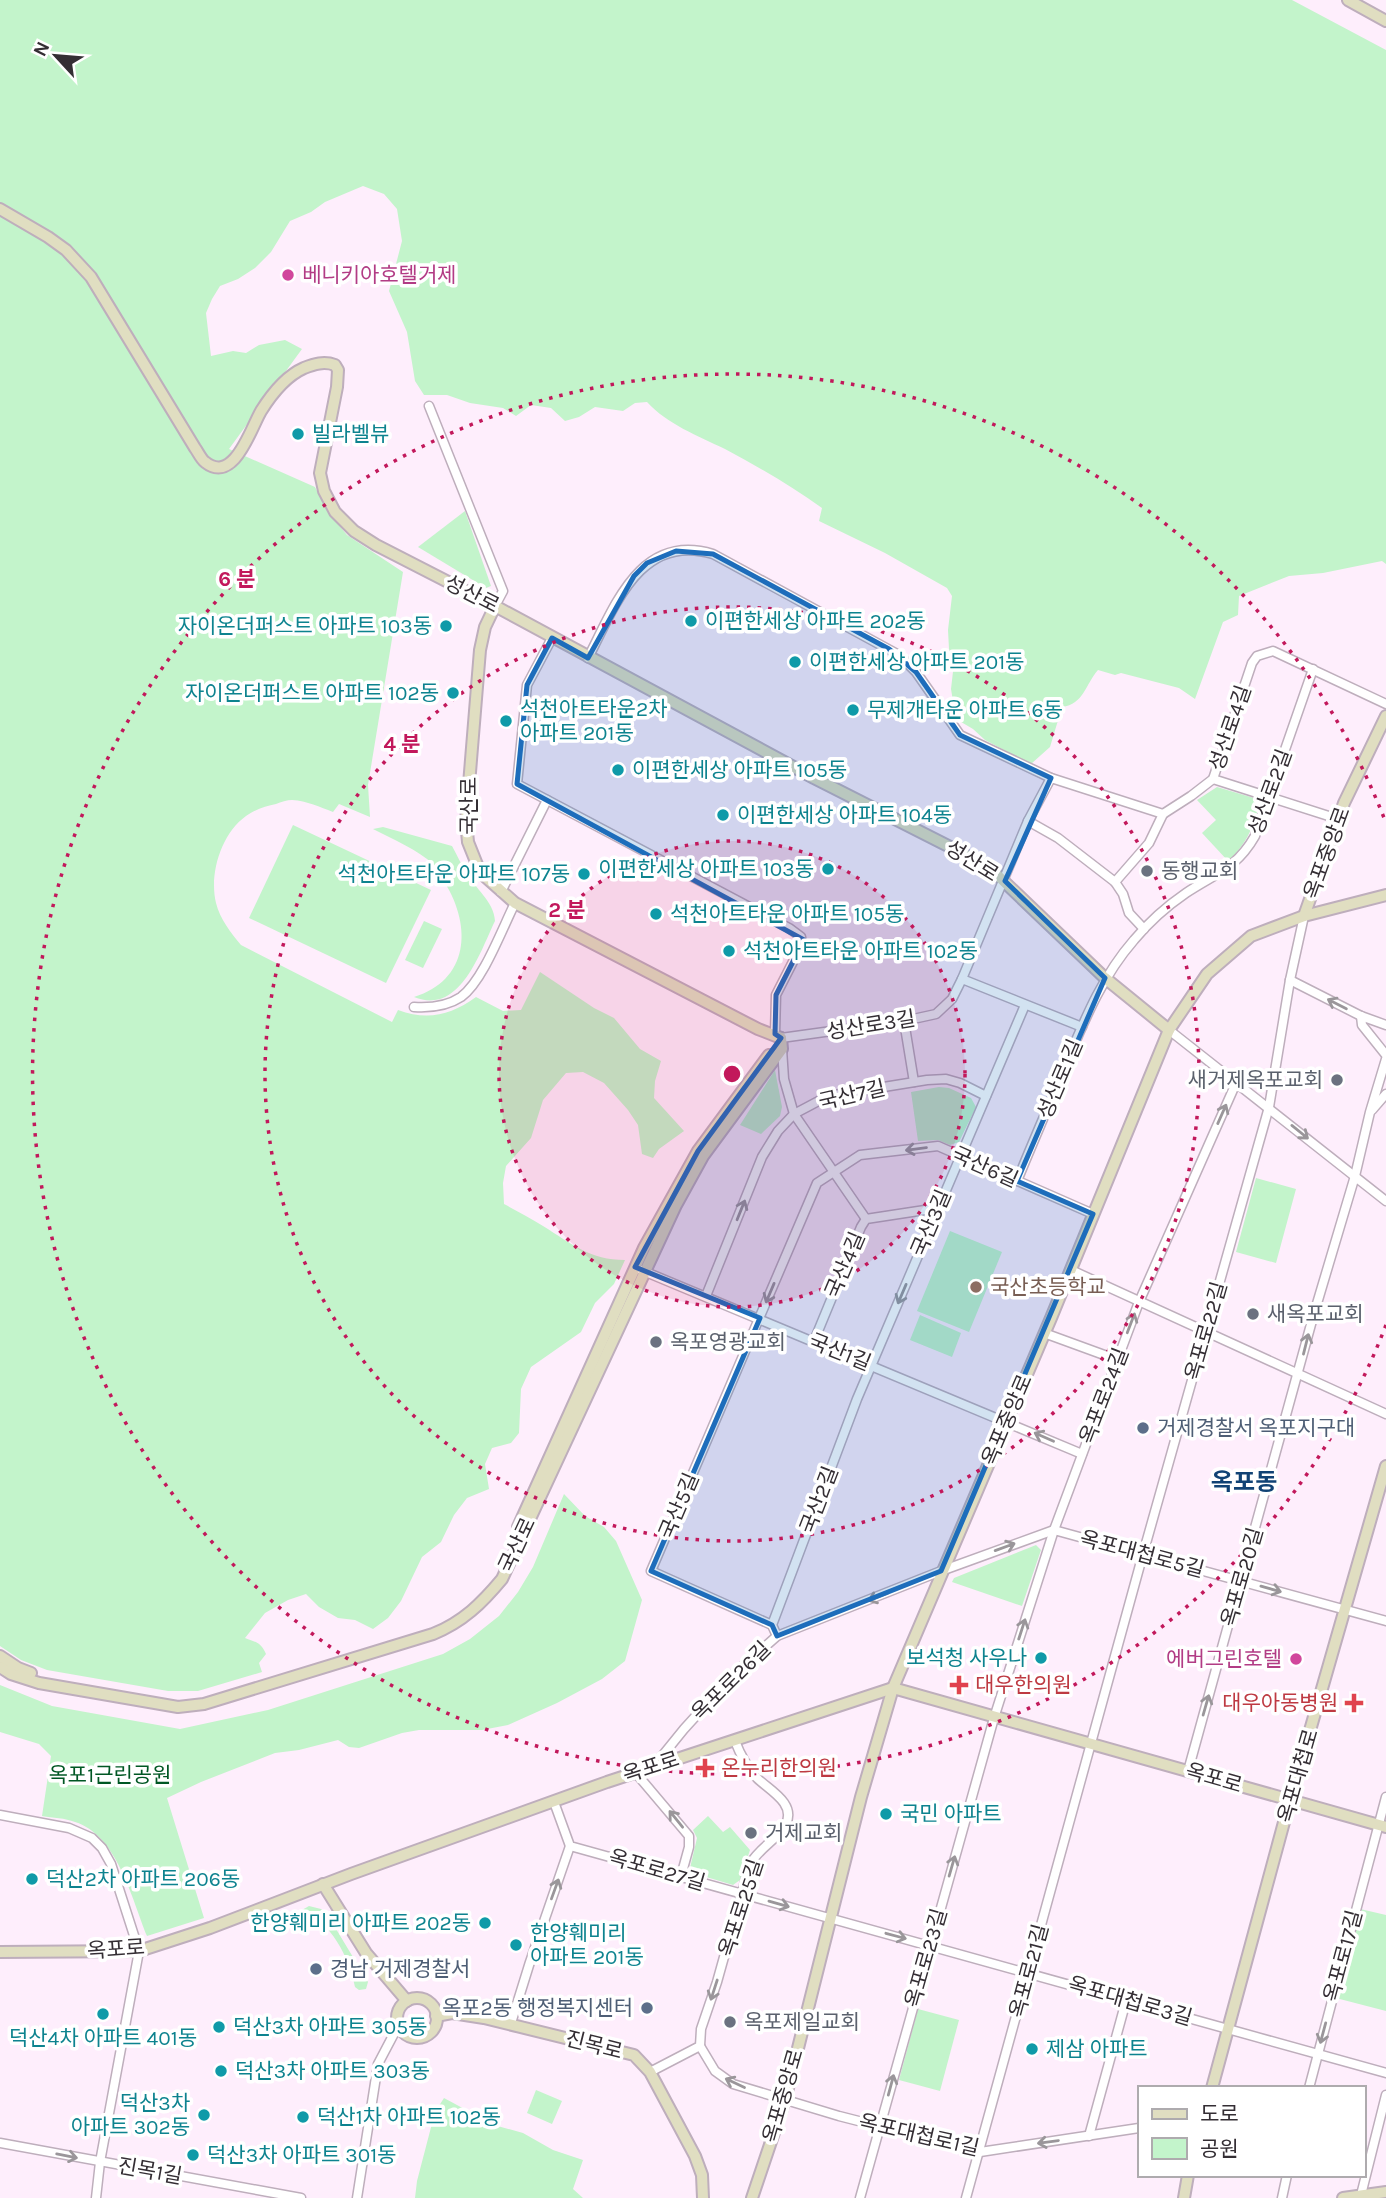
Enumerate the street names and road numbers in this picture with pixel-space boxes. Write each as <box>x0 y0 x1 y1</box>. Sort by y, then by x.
street label: 성산로 <box>441 570 503 618</box>
street label: 성산로4길 <box>1204 682 1256 774</box>
street label: 성산로2길 <box>1243 746 1297 838</box>
street label: 국산로 <box>457 777 481 835</box>
street label: 옥포중앙로 <box>1299 804 1355 902</box>
street label: 성산로 <box>941 835 1003 887</box>
street label: 성산로3길 <box>825 1006 917 1044</box>
street label: 성산로1길 <box>1032 1036 1088 1122</box>
street label: 국산7길 <box>816 1076 888 1114</box>
street label: 국산6길 <box>948 1142 1022 1192</box>
street label: 국산3길 <box>906 1186 956 1260</box>
street label: 국산4길 <box>820 1228 870 1302</box>
street label: 옥포로22길 <box>1180 1279 1232 1383</box>
street label: 국산1길 <box>805 1329 875 1375</box>
street label: 옥포로24길 <box>1075 1344 1133 1448</box>
street label: 옥포중앙로 <box>977 1371 1037 1469</box>
street label: 국산2길 <box>795 1463 843 1537</box>
street label: 국산5길 <box>654 1469 704 1543</box>
street label: 국산로 <box>494 1514 540 1576</box>
street label: 옥포로20길 <box>1216 1525 1268 1629</box>
street label: 옥포대첩로5길 <box>1077 1526 1207 1582</box>
street label: 옥포로26길 <box>687 1637 775 1725</box>
street label: 옥포대첩로 <box>1273 1726 1323 1826</box>
street label: 옥포로 <box>620 1747 682 1787</box>
street label: 옥포로 <box>1183 1758 1245 1798</box>
street label: 옥포로27길 <box>606 1845 708 1895</box>
street label: 옥포로25길 <box>714 1856 768 1960</box>
street label: 옥포로23길 <box>900 1906 952 2010</box>
street label: 옥포로17길 <box>1319 1907 1367 2005</box>
street label: 옥포로21길 <box>1005 1921 1053 2021</box>
street label: 옥포로 <box>86 1935 146 1963</box>
street label: 옥포대첩로3길 <box>1065 1972 1195 2030</box>
street label: 진목로 <box>563 2026 625 2064</box>
street label: 옥포중앙로 <box>758 2046 808 2146</box>
street label: 옥포대첩로1길 <box>856 2109 982 2161</box>
street label: 진목1길 <box>116 2154 184 2188</box>

